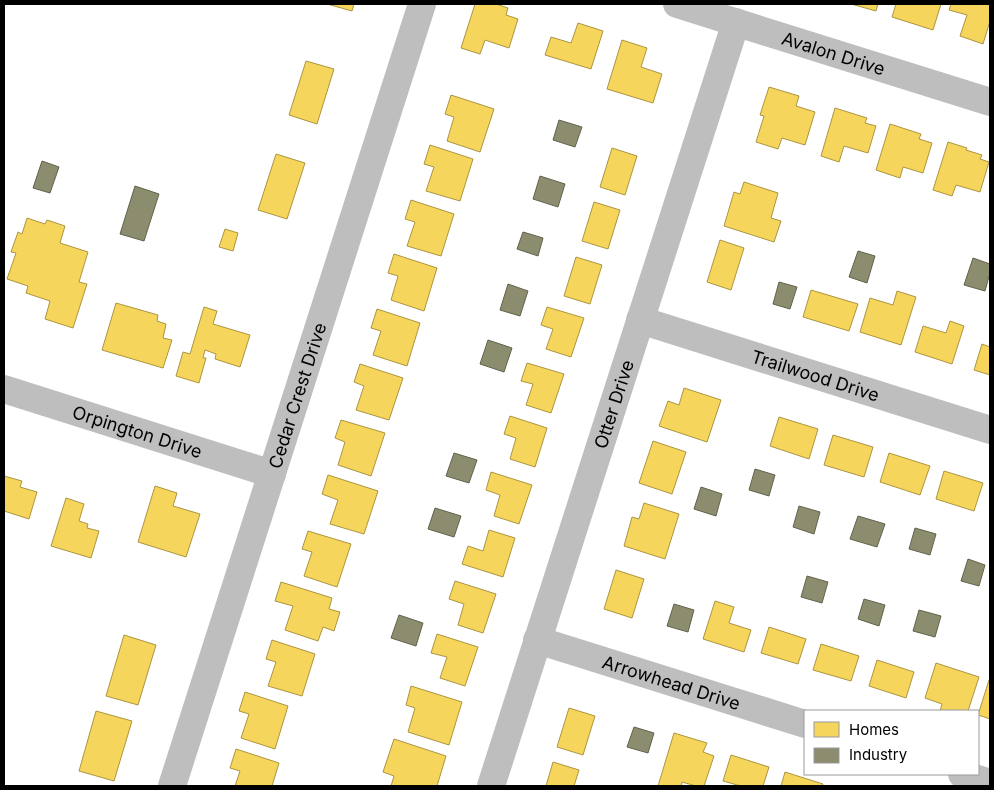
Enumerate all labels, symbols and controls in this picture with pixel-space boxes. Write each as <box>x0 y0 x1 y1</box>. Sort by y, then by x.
street label: Avalon Drive <box>779 27 888 79</box>
street label: Cedar Crest Drive <box>264 320 330 471</box>
street label: Trailwood Drive <box>749 345 882 405</box>
street label: Otter Drive <box>589 357 637 451</box>
street label: Orpington Drive <box>70 401 205 462</box>
street label: Arrowhead Drive <box>600 651 743 714</box>
legend <box>804 710 979 775</box>
text: Homes <box>849 720 899 739</box>
text: Industry <box>849 745 908 764</box>

